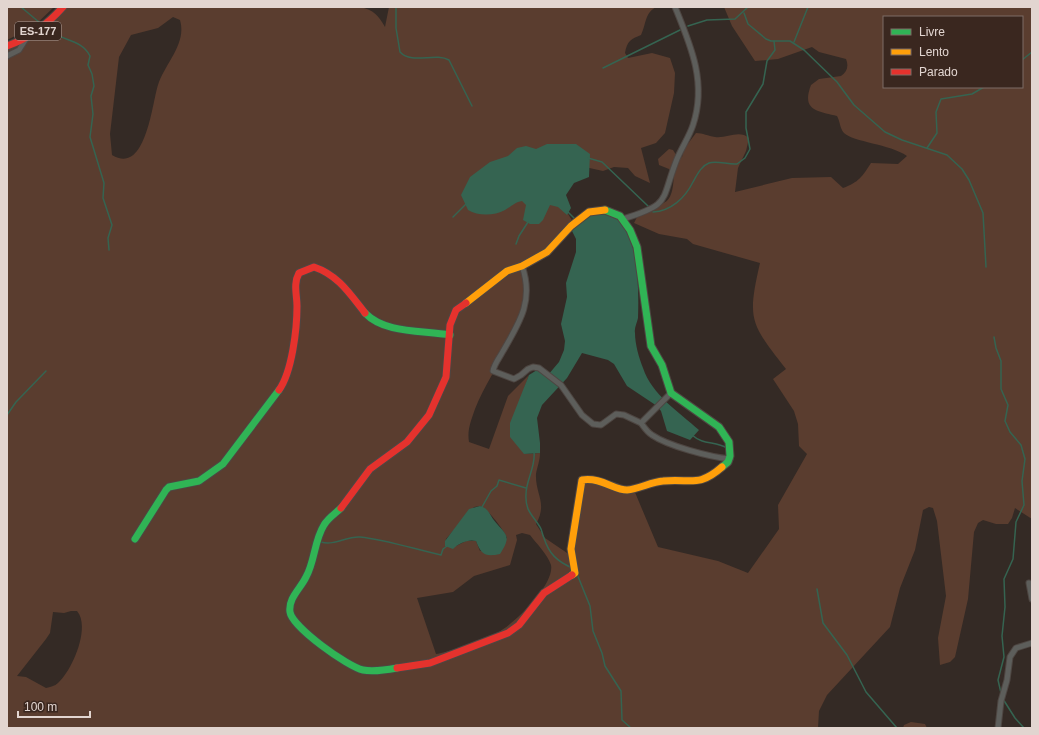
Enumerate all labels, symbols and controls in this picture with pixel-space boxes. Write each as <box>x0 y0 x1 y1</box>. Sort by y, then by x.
legend <box>883 16 1023 88</box>
road number: ES-177 <box>15 22 61 40</box>
text: Livre <box>919 25 945 39</box>
text: Lento <box>919 45 949 59</box>
text: Parado <box>919 65 958 79</box>
scale bar <box>18 693 90 719</box>
text: 100 m <box>24 700 57 714</box>

